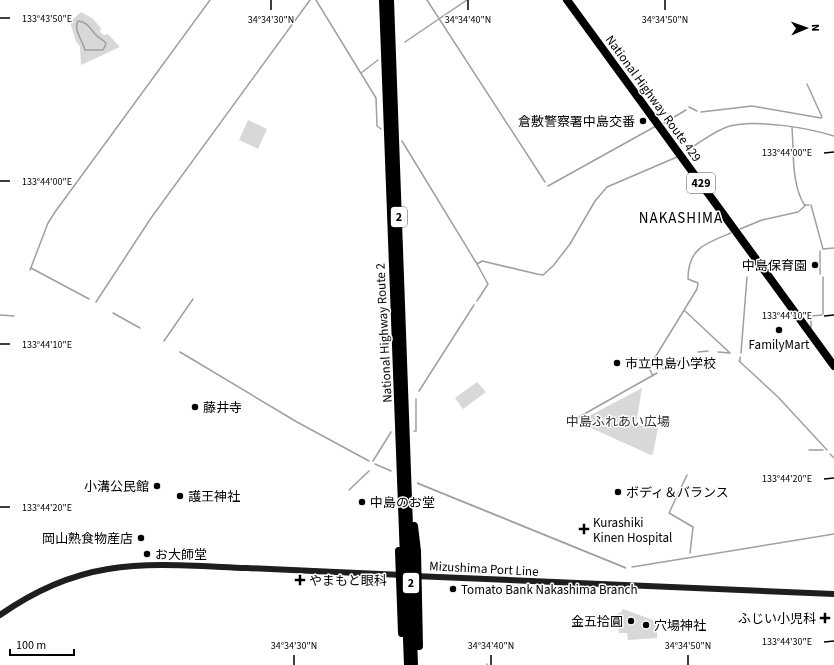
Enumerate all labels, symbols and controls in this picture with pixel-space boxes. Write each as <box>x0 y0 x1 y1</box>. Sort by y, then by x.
north arrow <box>786 8 826 48</box>
text: 133°43'50"E <box>22 12 72 26</box>
text: 34°34'30"N <box>248 13 294 27</box>
text: 34°34'40"N <box>445 13 491 27</box>
text: 34°34'50"N <box>642 13 688 27</box>
text: N <box>808 24 823 32</box>
street label: National Highway Route 429 <box>601 31 705 166</box>
place label: 倉敷警察署中島交番 <box>518 113 635 131</box>
marker: 倉敷警察署中島交番 <box>638 116 648 126</box>
text: 133°44'00"E <box>762 146 812 160</box>
road number: 429 <box>687 173 715 193</box>
text: 133°44'00"E <box>22 175 72 189</box>
road number: 2 <box>391 207 407 227</box>
district label: NAKASHIMA <box>639 208 723 229</box>
place label: 中島保育園 <box>742 257 807 275</box>
marker: 中島保育園 <box>810 260 820 270</box>
street label: National Highway Route 2 <box>371 263 397 403</box>
text: 133°44'10"E <box>762 309 812 323</box>
marker: FamilyMart <box>774 325 784 335</box>
place label: FamilyMart <box>749 336 810 354</box>
text: 133°44'10"E <box>22 338 72 352</box>
place label: 市立中島小学校 <box>625 355 716 373</box>
marker: 市立中島小学校 <box>612 358 622 368</box>
place label: 藤井寺 <box>203 399 242 417</box>
marker: 藤井寺 <box>190 402 200 412</box>
park label: 中島ふれあい広場 <box>566 413 670 431</box>
text: 133°44'20"E <box>762 472 812 486</box>
place label: 小溝公民館 <box>84 478 149 496</box>
marker: 小溝公民館 <box>152 481 162 491</box>
place label: ボディ＆バランス <box>626 484 729 502</box>
marker: ボディ＆バランス <box>613 487 623 497</box>
place label: 護王神社 <box>188 488 240 506</box>
marker: 護王神社 <box>175 491 185 501</box>
place label: 中島のお堂 <box>370 494 435 512</box>
marker: 中島のお堂 <box>357 497 367 507</box>
text: 133°44'20"E <box>22 501 72 515</box>
place label: Kurashiki Kinen Hospital <box>593 514 672 547</box>
marker: Kurashiki Kinen Hospital <box>578 523 590 535</box>
place label: 岡山熟食物産店 <box>42 530 133 548</box>
marker: 岡山熟食物産店 <box>136 533 146 543</box>
place label: お大師堂 <box>155 546 207 564</box>
marker: お大師堂 <box>142 549 152 559</box>
street label: Mizushima Port Line <box>429 557 539 581</box>
place label: やまもと眼科 <box>309 572 387 590</box>
road number: 2 <box>403 573 419 593</box>
marker: やまもと眼科 <box>294 574 306 586</box>
place label: Tomato Bank Nakashima Branch <box>461 581 638 599</box>
marker: Tomato Bank Nakashima Branch <box>448 584 458 594</box>
place label: ふじい小児科 <box>738 610 816 628</box>
marker: ふじい小児科 <box>819 612 831 624</box>
place label: 金五拾圓 <box>571 613 623 631</box>
marker: 金五拾圓 <box>626 616 636 626</box>
place label: 穴場神社 <box>654 617 706 635</box>
marker: 穴場神社 <box>641 620 651 630</box>
scale bar <box>10 631 74 657</box>
text: 133°44'30"E <box>762 635 812 649</box>
text: 100 m <box>16 637 46 654</box>
text: 34°34'30"N <box>271 639 317 653</box>
text: 34°34'40"N <box>468 639 514 653</box>
text: 34°34'50"N <box>665 639 711 653</box>

